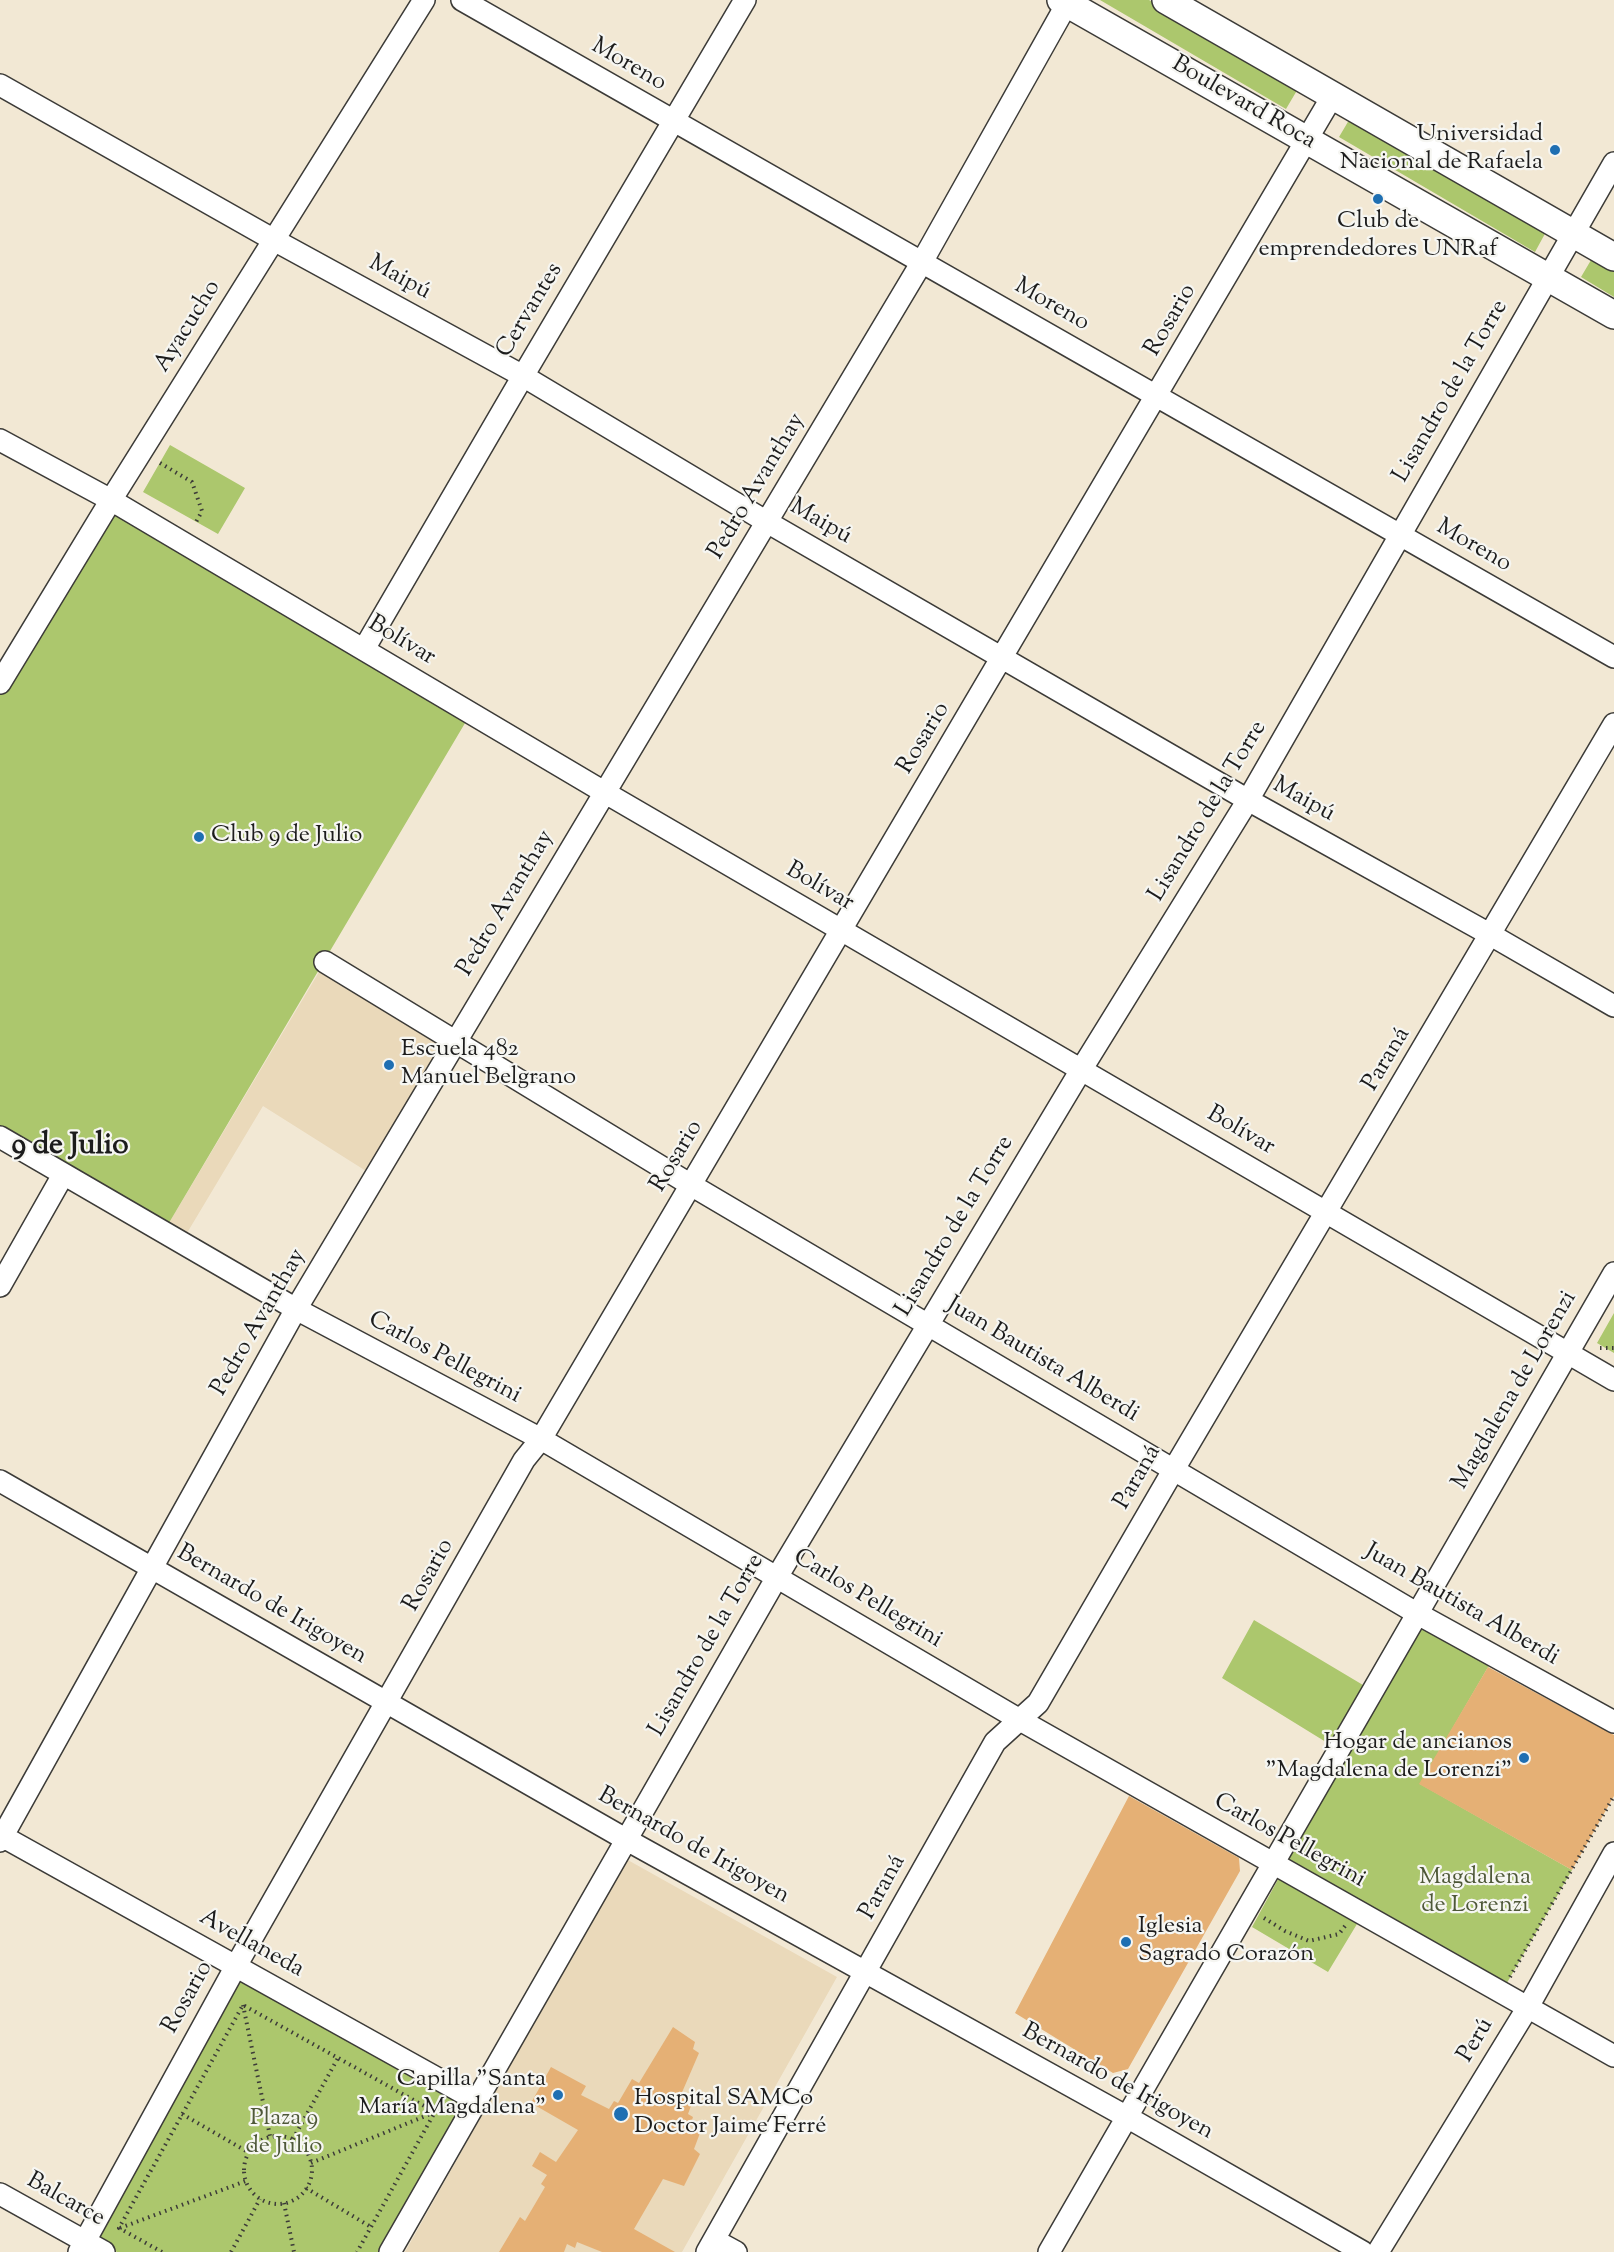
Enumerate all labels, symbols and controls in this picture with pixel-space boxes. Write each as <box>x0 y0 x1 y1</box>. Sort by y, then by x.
street label: Moreno <box>585 33 671 99</box>
street label: Boulevard Roca <box>1166 51 1320 157</box>
place label: Universidad Nacional de Rafaela <box>1340 122 1543 178</box>
marker: Universidad Nacional de Rafaela <box>1548 143 1562 157</box>
marker: Club de emprendedores UNRaf <box>1371 192 1385 206</box>
place label: Club de emprendedores UNRaf <box>1258 209 1498 265</box>
street label: Maipú <box>363 250 435 308</box>
street label: Cervantes <box>492 258 570 364</box>
street label: Moreno <box>1008 273 1094 339</box>
street label: Ayacucho <box>149 276 229 378</box>
street label: Rosario <box>1140 280 1204 362</box>
street label: Lisandro de la Torre <box>1388 296 1516 488</box>
street label: Pedro Avanthay <box>703 409 813 565</box>
street label: Maipú <box>784 494 856 552</box>
street label: Moreno <box>1430 514 1516 580</box>
street label: Bolívar <box>362 611 440 673</box>
street label: Rosario <box>892 698 958 780</box>
street label: Lisandro de la Torre <box>1144 716 1274 908</box>
street label: Maipú <box>1267 772 1339 830</box>
place label: Club 9 de Julio <box>211 823 362 851</box>
street label: Pedro Avanthay <box>452 826 562 982</box>
marker: Club 9 de Julio <box>192 830 206 844</box>
street label: Bolívar <box>780 857 858 919</box>
street label: Paraná <box>1358 1023 1418 1097</box>
place label: Escuela 482 Manuel Belgrano <box>401 1037 576 1093</box>
marker: Escuela 482 Manuel Belgrano <box>382 1058 396 1072</box>
street label: Bolívar <box>1201 1101 1279 1163</box>
street label: Rosario <box>645 1116 711 1198</box>
district label: 9 de Julio <box>11 1130 129 1166</box>
street label: Lisandro de la Torre <box>891 1131 1021 1323</box>
street label: Pedro Avanthay <box>206 1244 314 1402</box>
street label: Magdalena de Lorenzi <box>1447 1287 1585 1495</box>
street label: Juan Bautista Alberdi <box>940 1292 1144 1430</box>
street label: Carlos Pellegrini <box>363 1307 525 1411</box>
street label: Paraná <box>1109 1441 1169 1515</box>
street label: Rosario <box>398 1535 462 1617</box>
street label: Juan Bautista Alberdi <box>1359 1539 1563 1673</box>
street label: Bernardo de Irigoyen <box>171 1540 371 1672</box>
street label: Carlos Pellegrini <box>787 1544 947 1656</box>
street label: Lisandro de la Torre <box>644 1550 772 1742</box>
place label: Hogar de ancianos "Magdalena de Lorenzi" <box>1266 1730 1512 1786</box>
marker: Hogar de ancianos "Magdalena de Lorenzi" <box>1517 1751 1531 1765</box>
street label: Bernardo de Irigoyen <box>592 1782 794 1912</box>
street label: Carlos Pellegrini <box>1208 1788 1370 1896</box>
street label: Paraná <box>855 1851 913 1925</box>
park label: Magdalena de Lorenzi <box>1419 1865 1531 1921</box>
street label: Avellaneda <box>194 1904 308 1986</box>
place label: Iglesia Sagrado Corazón <box>1138 1914 1314 1970</box>
marker: Iglesia Sagrado Corazón <box>1119 1935 1133 1949</box>
street label: Rosario <box>157 1957 221 2039</box>
street label: Perú <box>1453 2014 1501 2068</box>
street label: Bernardo de Irigoyen <box>1016 2018 1218 2148</box>
place label: Capilla "Santa María Magdalena" <box>359 2067 546 2123</box>
place label: Hospital SAMCo Doctor Jaime Ferré <box>634 2086 826 2142</box>
marker: Capilla "Santa María Magdalena" <box>551 2088 565 2102</box>
marker: Hospital SAMCo Doctor Jaime Ferré <box>612 2105 630 2123</box>
park label: Plaza 9 de Julio <box>246 2106 322 2162</box>
street label: Balcarce <box>21 2168 109 2234</box>

